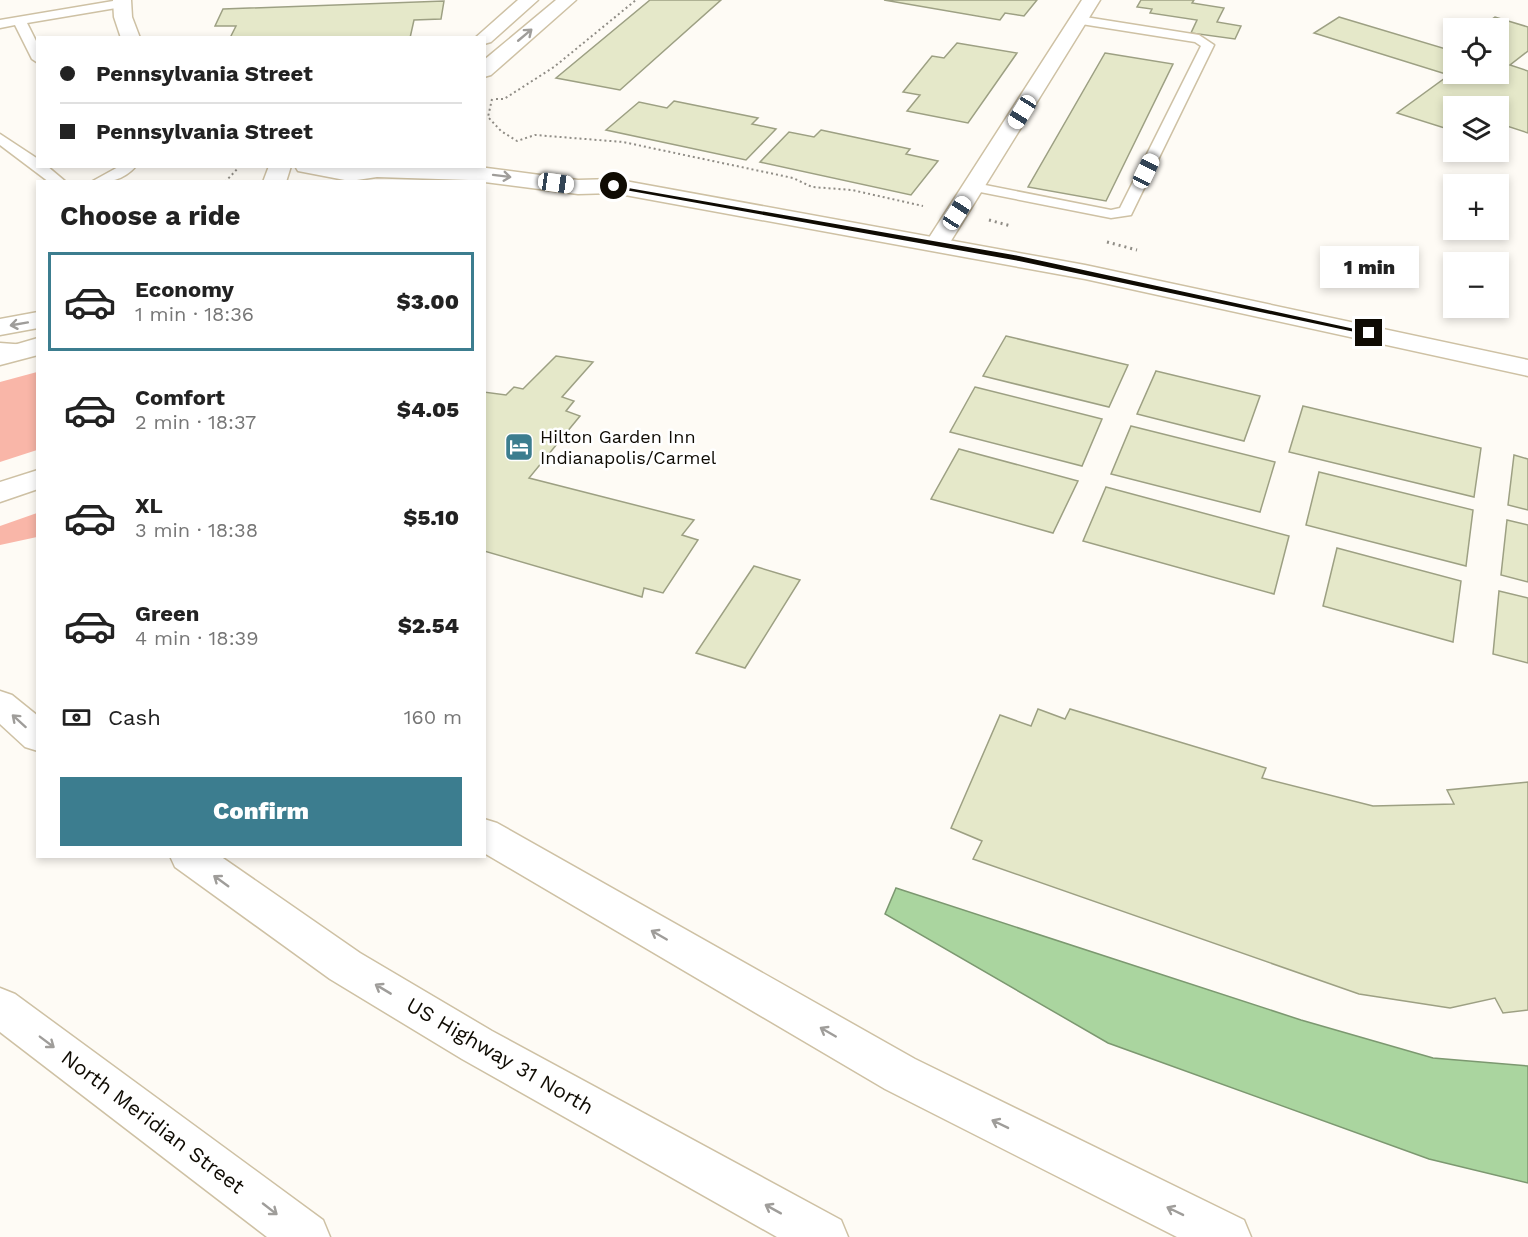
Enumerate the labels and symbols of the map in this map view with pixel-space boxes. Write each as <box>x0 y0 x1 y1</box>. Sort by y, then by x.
one-way arrow <box>517 28 533 41</box>
car <box>1005 92 1039 132</box>
car <box>1130 151 1162 191</box>
one-way arrow <box>491 170 511 181</box>
car <box>537 172 575 194</box>
route start <box>600 172 627 199</box>
car <box>940 193 974 233</box>
callout: 1 min <box>1320 246 1418 288</box>
one-way arrow <box>10 319 29 330</box>
route end <box>1355 319 1382 346</box>
place label: Hilton Garden Inn Indianapolis/Carmel <box>540 426 717 468</box>
hotel icon: Hilton Garden Inn Indianapolis/Carmel <box>503 431 535 463</box>
one-way arrow <box>12 714 27 728</box>
one-way arrow <box>214 874 230 887</box>
one-way arrow <box>651 929 668 941</box>
one-way arrow <box>375 983 392 995</box>
street label: US Highway 31 North <box>402 992 598 1119</box>
one-way arrow <box>820 1026 837 1038</box>
one-way arrow <box>38 1036 54 1048</box>
street label: North Meridian Street <box>57 1045 250 1199</box>
one-way arrow <box>992 1118 1010 1129</box>
one-way arrow <box>262 1203 278 1216</box>
one-way arrow <box>764 1203 782 1214</box>
one-way arrow <box>1166 1205 1184 1216</box>

